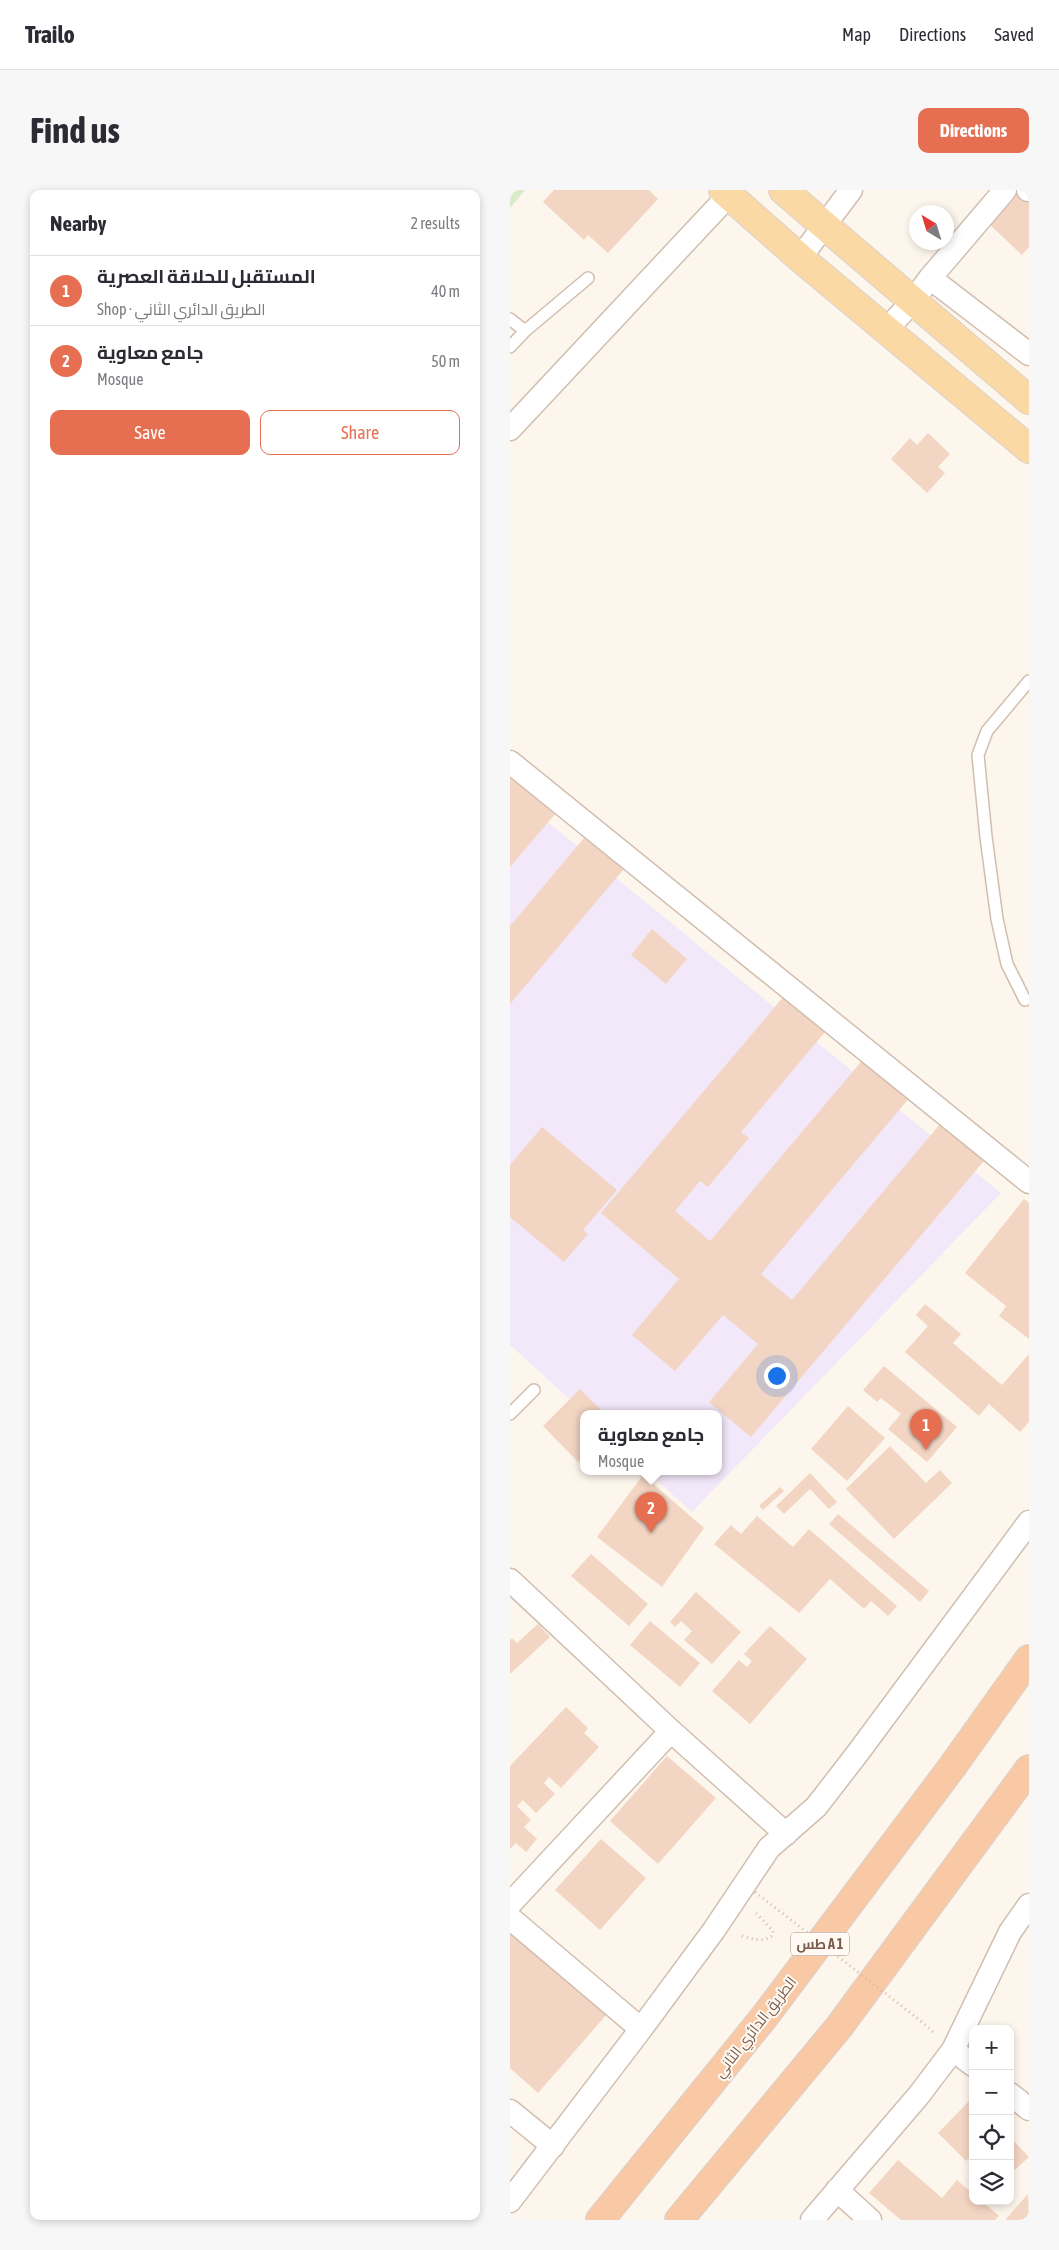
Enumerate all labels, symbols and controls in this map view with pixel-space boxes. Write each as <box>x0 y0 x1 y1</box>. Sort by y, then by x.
text: Trailo <box>25 21 75 48</box>
text: Map <box>842 24 871 45</box>
text: Directions <box>899 24 966 45</box>
text: Saved <box>994 24 1034 45</box>
button: Directions <box>918 108 1029 153</box>
text: Find us <box>30 110 120 150</box>
north arrow <box>909 205 954 250</box>
text: Nearby <box>50 211 106 235</box>
text: 2 results <box>410 214 460 232</box>
text: المستقبل للحلاقة العصرية <box>97 265 316 287</box>
text: 1 <box>62 282 70 300</box>
text: 40 m <box>431 282 460 300</box>
text: Shop · الطريق الدائري الثاني <box>97 300 266 318</box>
text: جامع معاوية <box>97 341 204 363</box>
text: 2 <box>62 352 70 370</box>
text: 50 m <box>431 352 460 370</box>
text: Mosque <box>97 370 143 388</box>
button: Save <box>50 410 250 455</box>
button: Share <box>260 410 460 455</box>
your location <box>764 1363 790 1389</box>
pin: 1 <box>910 1409 942 1450</box>
popup <box>580 1410 722 1475</box>
text: جامع معاوية <box>598 1423 704 1445</box>
text: Mosque <box>598 1452 644 1470</box>
pin: 2 <box>635 1492 667 1533</box>
road number: طس A 1 <box>791 1932 849 1956</box>
street label: الطريق الدائري الثاني <box>710 1973 803 2083</box>
map controls <box>969 2025 1014 2205</box>
button: + <box>969 2025 1014 2070</box>
button: − <box>969 2070 1014 2115</box>
button: locate <box>969 2115 1014 2160</box>
button: layers <box>969 2160 1014 2205</box>

